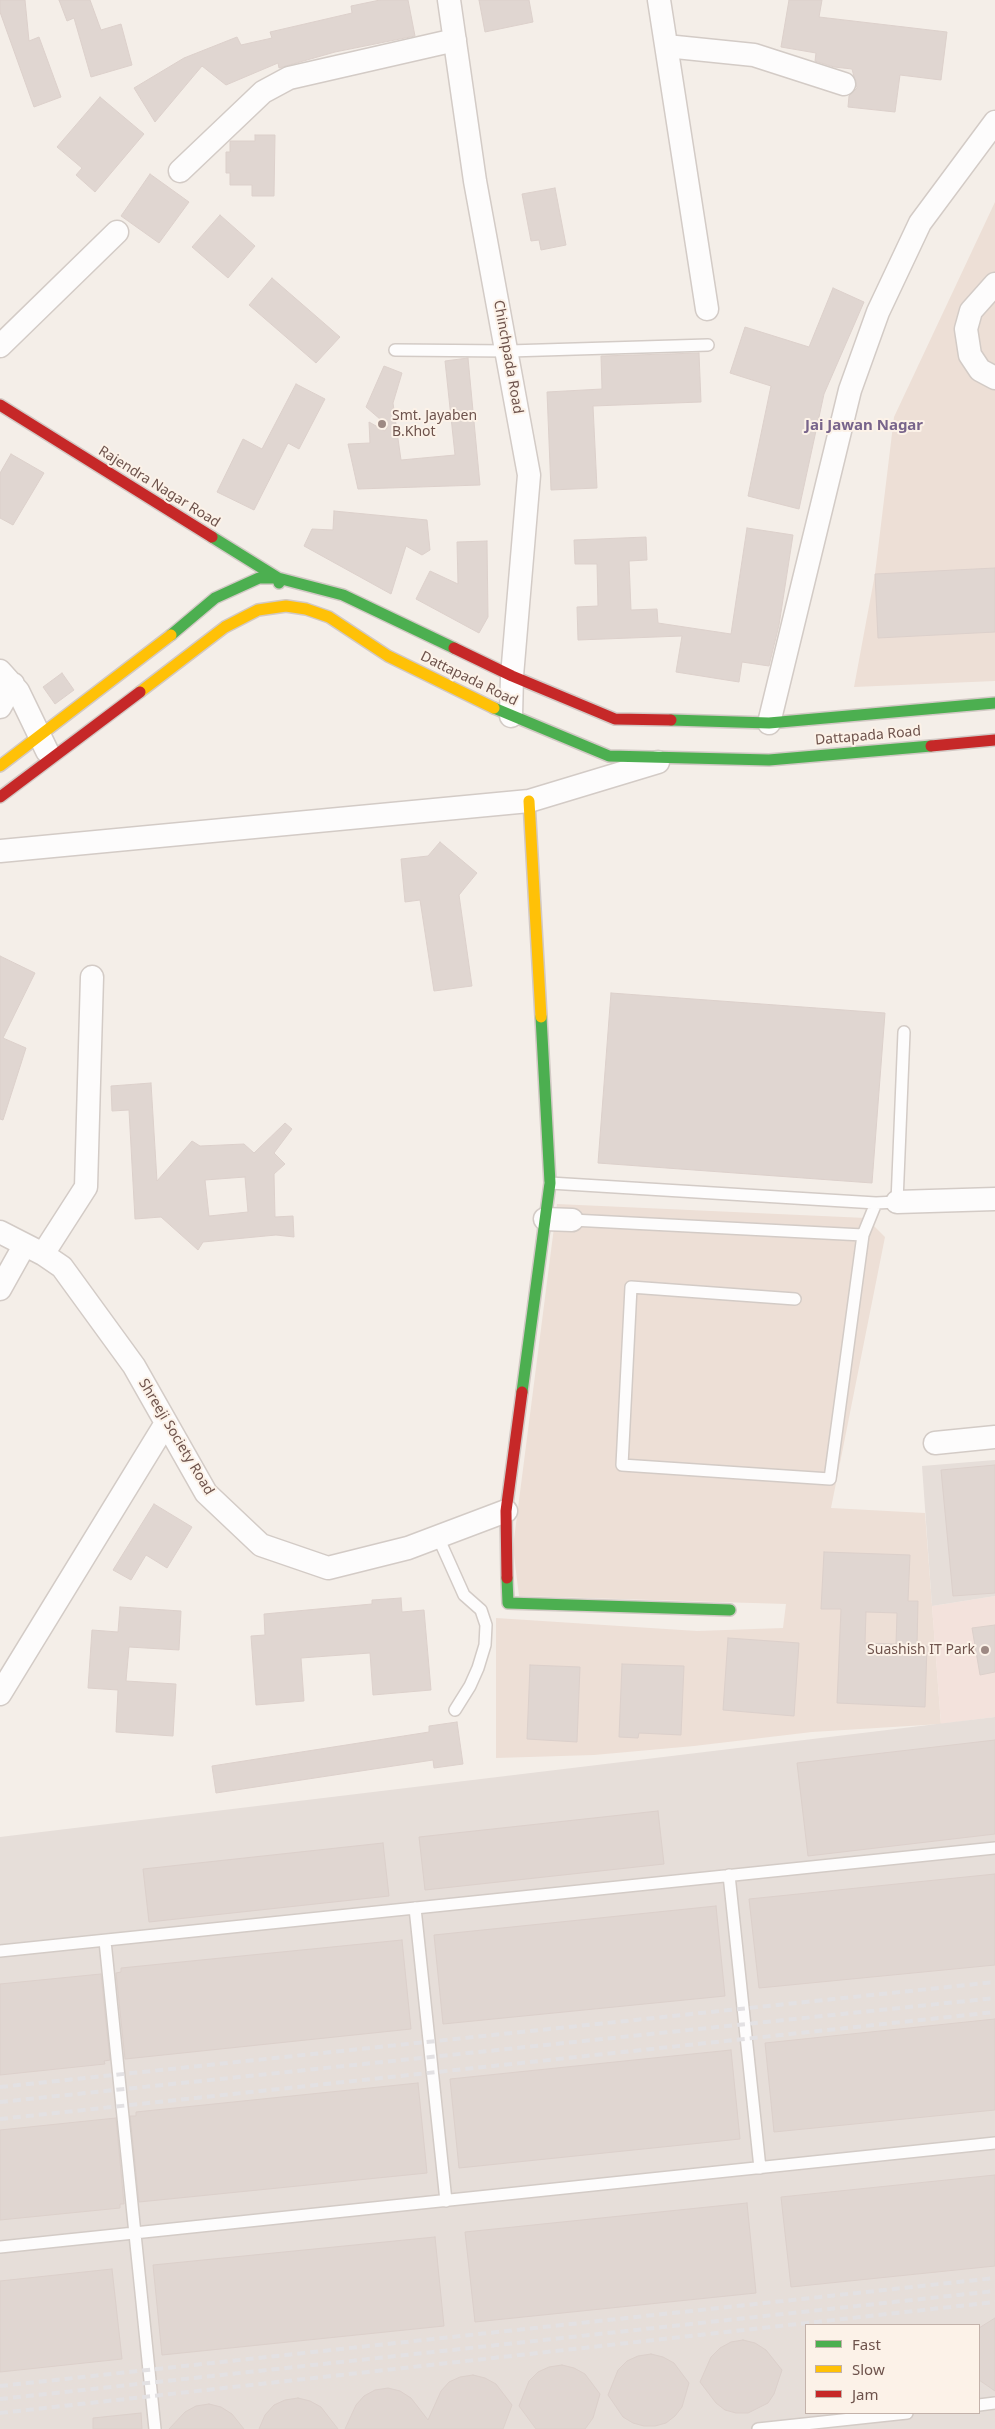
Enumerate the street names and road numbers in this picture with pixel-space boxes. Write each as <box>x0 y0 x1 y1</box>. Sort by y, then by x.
street label: Chinchpada Road <box>490 299 526 415</box>
street label: Rajendra Nagar Road <box>95 443 223 531</box>
street label: Dattapada Road <box>418 648 520 710</box>
street label: Dattapada Road <box>814 723 922 749</box>
street label: Shreeji Society Road <box>135 1376 217 1498</box>

